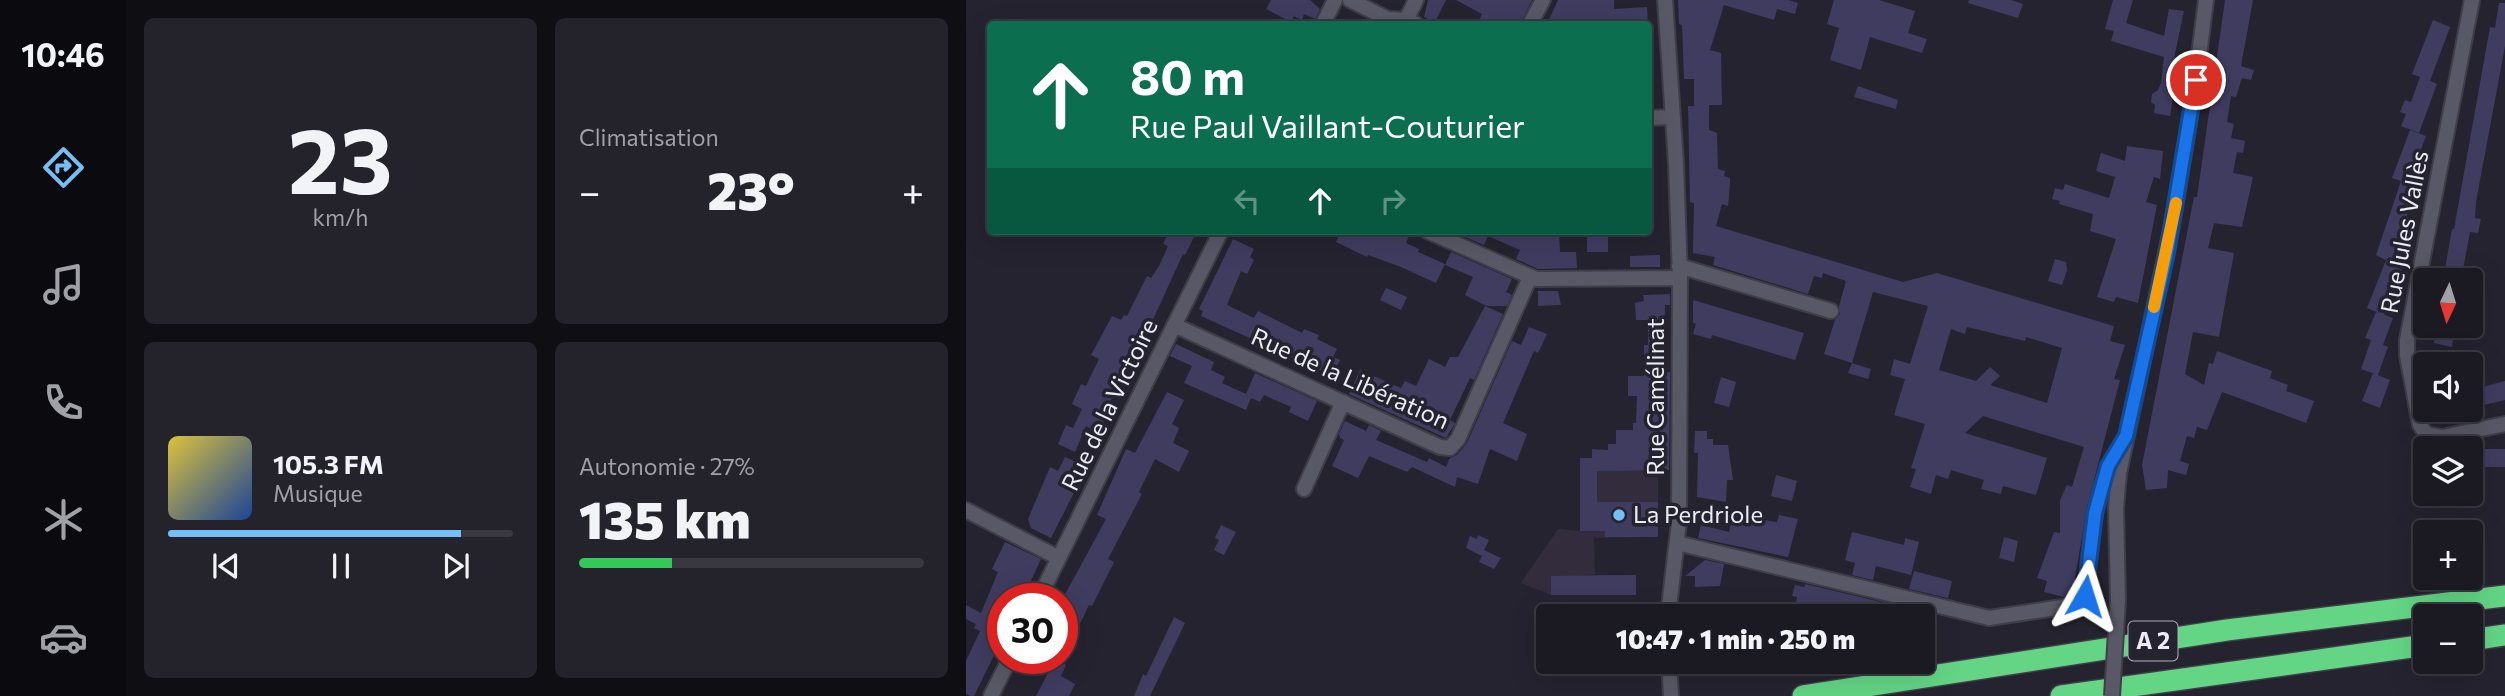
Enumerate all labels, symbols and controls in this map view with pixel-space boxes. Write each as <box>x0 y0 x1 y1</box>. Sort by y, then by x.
text: 10:46 <box>21 34 105 74</box>
text: 80 m <box>1130 45 1245 105</box>
icon: ahead <box>1015 49 1106 140</box>
pin <box>2166 50 2226 110</box>
icon: arrive <box>2177 61 2215 99</box>
text: 23 <box>288 101 393 213</box>
text: Rue Paul Vaillant-Couturier <box>1130 105 1525 145</box>
text: Climatisation <box>579 123 719 151</box>
icon: directions <box>39 143 88 192</box>
street label: Rue Jules Vallès <box>2374 148 2433 315</box>
text: 23° <box>707 157 795 221</box>
text: − <box>579 167 601 214</box>
text: + <box>902 167 924 214</box>
icon: left <box>1228 182 1266 220</box>
icon: ahead <box>1301 182 1339 220</box>
icon: right <box>1374 182 1412 220</box>
text: km/h <box>313 203 368 231</box>
icon: music <box>39 260 88 309</box>
north arrow <box>2413 268 2483 338</box>
map controls <box>2413 268 2483 674</box>
street label: Rue de la Victoire <box>1055 314 1163 495</box>
street label: Rue Camélinat <box>1640 318 1669 476</box>
street label: Rue de la Libération <box>1247 321 1454 434</box>
button: sound <box>2413 352 2483 422</box>
icon: phone <box>39 378 88 427</box>
button: layers <box>2413 436 2483 506</box>
text: 105.3 FM <box>273 448 384 479</box>
text: Autonomie · 27% <box>579 452 755 480</box>
text: Musique <box>273 479 363 507</box>
text: 135 km <box>579 486 751 550</box>
icon: climate <box>39 495 88 544</box>
place label: La Perdriole <box>1633 499 1763 528</box>
marker: La Perdriole <box>1611 507 1627 523</box>
button: + <box>2413 520 2483 590</box>
icon: previous <box>207 547 245 585</box>
icon: pause <box>322 547 360 585</box>
icon: next <box>437 547 475 585</box>
position arrow <box>2048 559 2122 633</box>
speed limit sign: 30 <box>987 583 1078 674</box>
button: − <box>2413 604 2483 674</box>
icon: car <box>39 613 88 662</box>
road number: A 2 <box>2128 622 2178 660</box>
text: 10:47 · 1 min · 250 m <box>1616 623 1855 654</box>

